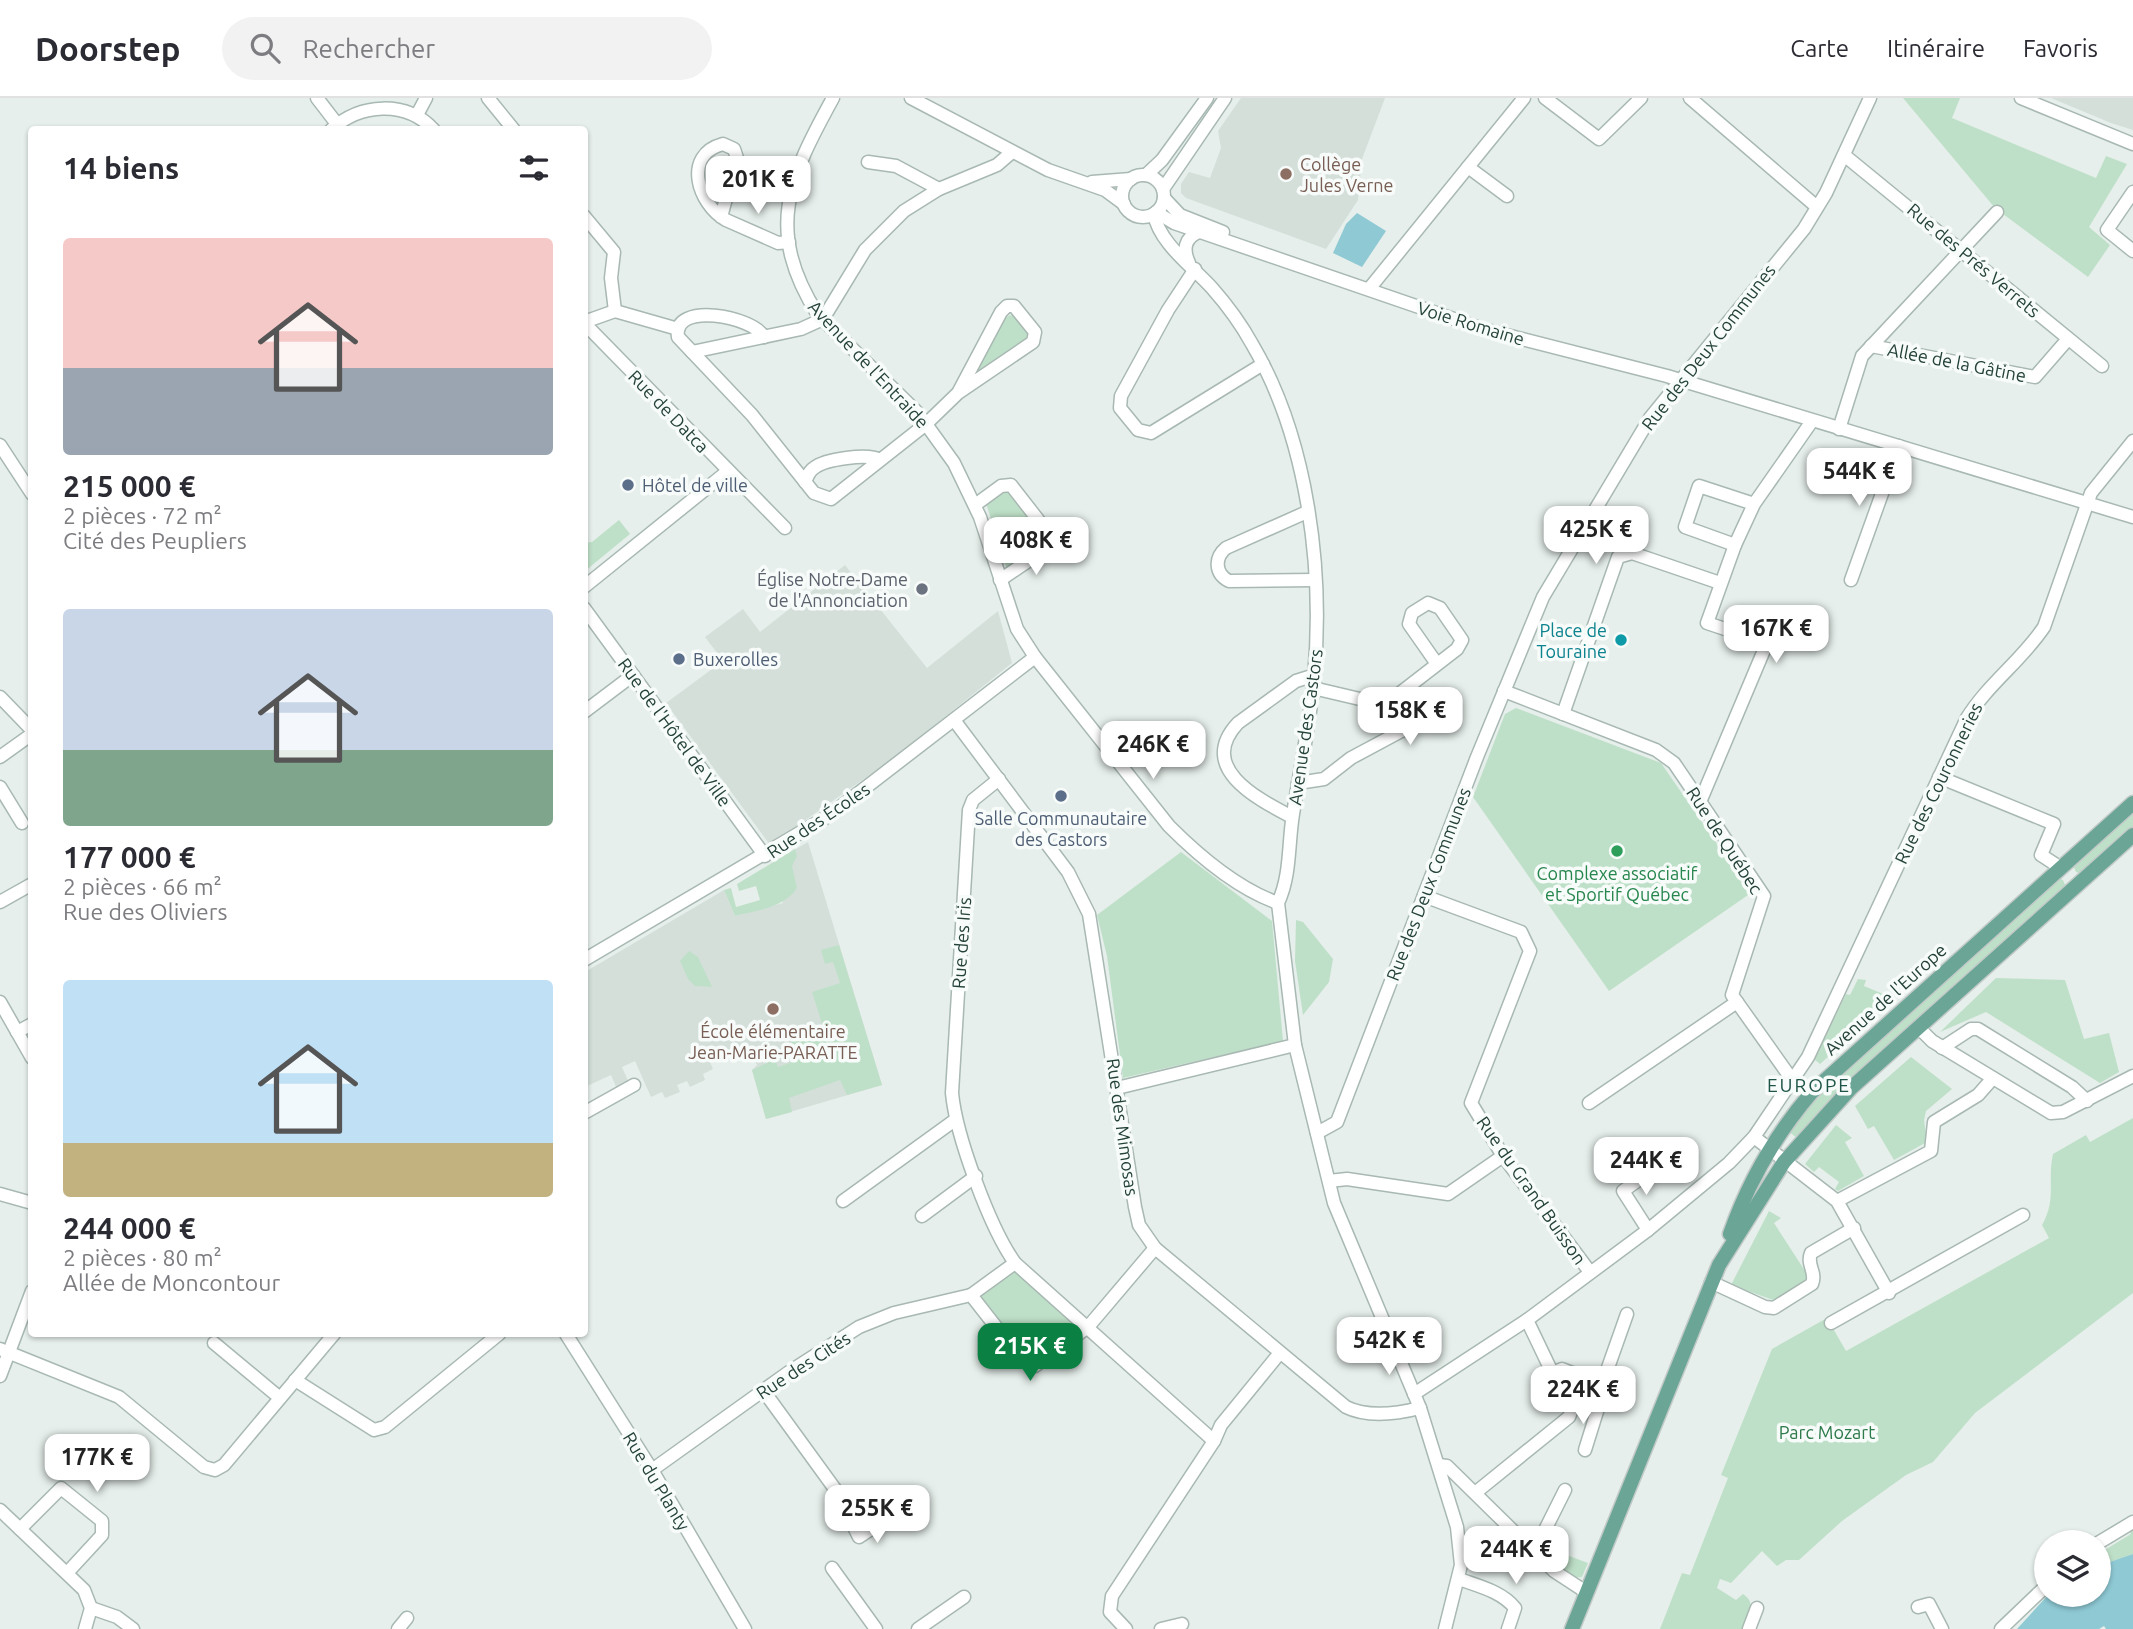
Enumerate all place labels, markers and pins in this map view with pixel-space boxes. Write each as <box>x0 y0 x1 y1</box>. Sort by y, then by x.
place label: Collège Jules Verne <box>1300 154 1393 195</box>
pin: 201K € <box>701 156 815 216</box>
marker: Collège Jules Verne <box>1278 166 1294 182</box>
pin: 544K € <box>1802 448 1916 508</box>
place label: Hôtel de ville <box>642 475 748 495</box>
marker: Hôtel de ville <box>620 477 636 493</box>
pin: 425K € <box>1539 506 1653 566</box>
pin: 408K € <box>979 518 1093 577</box>
place label: Église Notre-Dame de l'Annonciation <box>757 568 908 610</box>
marker: Église Notre-Dame de l'Annonciation <box>914 581 930 597</box>
pin: 167K € <box>1719 606 1833 665</box>
place label: Place de Touraine <box>1536 620 1607 661</box>
marker: Place de Touraine <box>1613 632 1629 648</box>
place label: Buxerolles <box>693 649 778 669</box>
marker: Buxerolles <box>671 651 687 667</box>
pin: 158K € <box>1353 688 1467 747</box>
pin: 246K € <box>1096 722 1210 781</box>
marker: Salle Communautaire des Castors <box>1053 788 1069 804</box>
place label: Salle Communautaire des Castors <box>975 808 1147 849</box>
marker: Complexe associatif et Sportif Québec <box>1609 843 1625 859</box>
place label: Complexe associatif et Sportif Québec <box>1537 863 1698 905</box>
marker: École élémentaire Jean-Marie-PARATTE <box>765 1001 781 1017</box>
place label: École élémentaire Jean-Marie-PARATTE <box>688 1020 858 1062</box>
pin: 244K € <box>1589 1138 1703 1197</box>
pin: 542K € <box>1332 1318 1446 1377</box>
pin: 215K € <box>973 1324 1087 1383</box>
pin: 224K € <box>1526 1366 1640 1426</box>
pin: 177K € <box>40 1434 154 1494</box>
pin: 255K € <box>820 1486 934 1545</box>
pin: 244K € <box>1459 1526 1573 1586</box>

